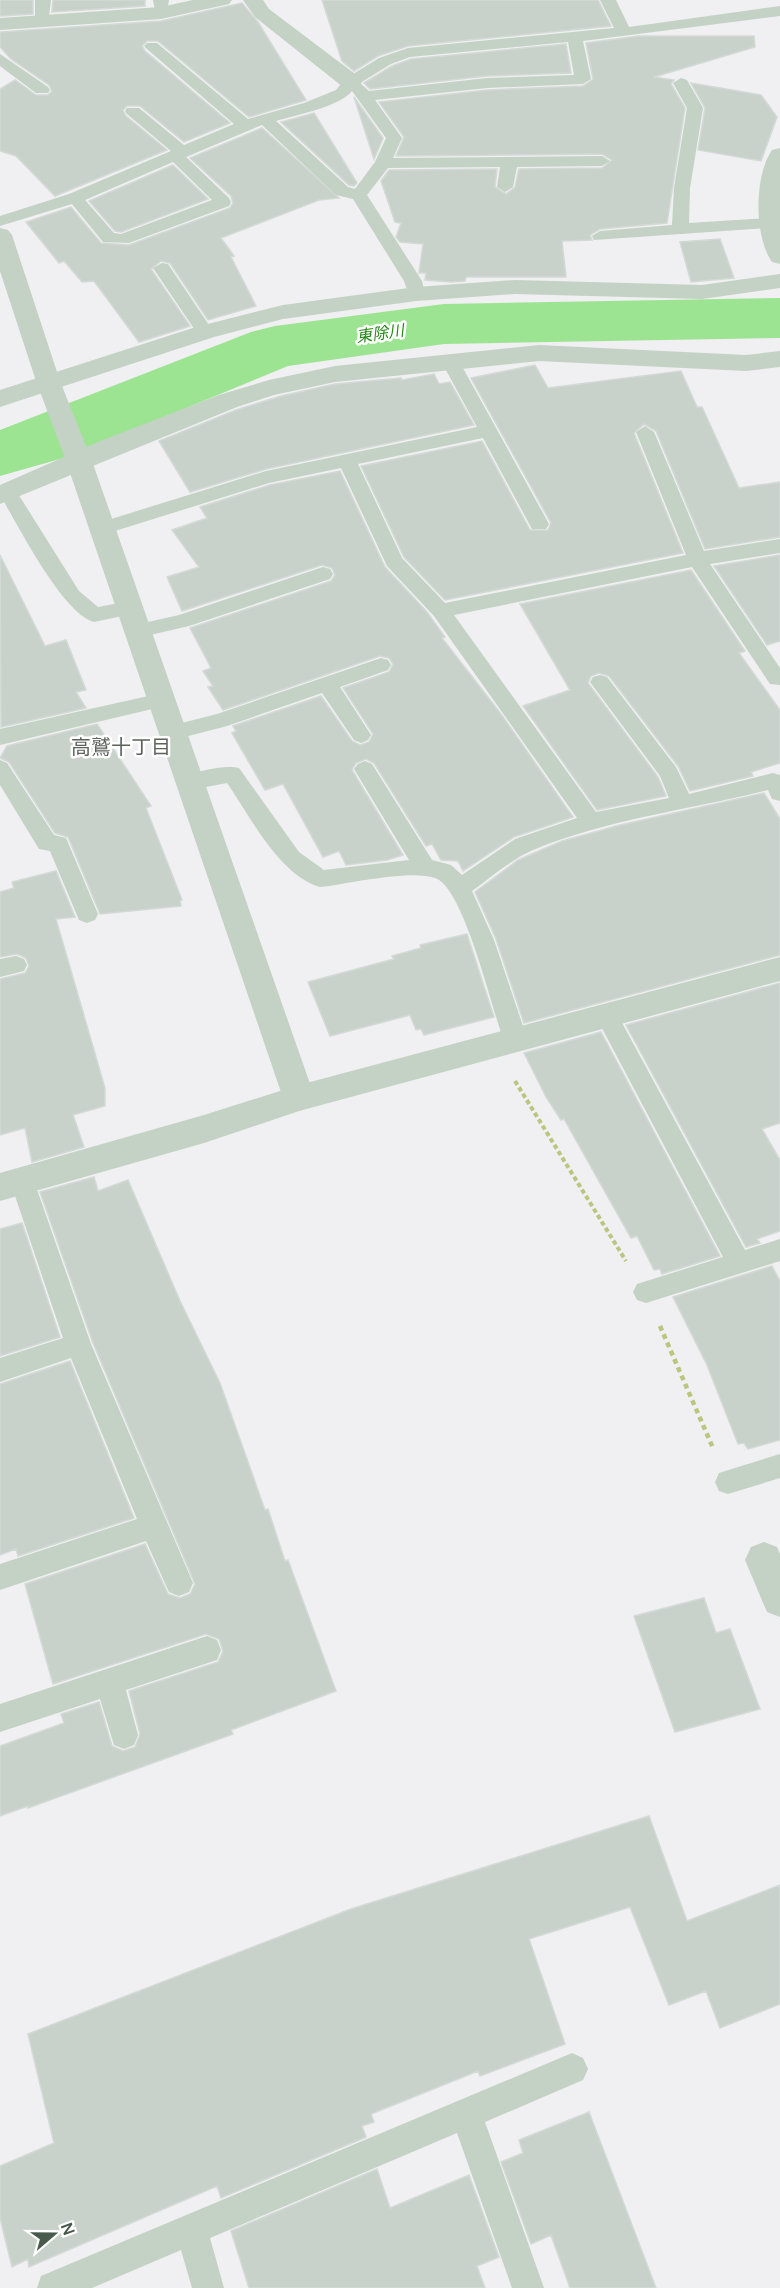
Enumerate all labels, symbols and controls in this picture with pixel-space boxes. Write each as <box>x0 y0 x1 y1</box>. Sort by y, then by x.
water label: 東除川 <box>355 318 407 347</box>
district label: 高鷲十丁目 <box>71 733 171 760</box>
north arrow <box>24 2204 84 2264</box>
text: N <box>56 2220 80 2238</box>

